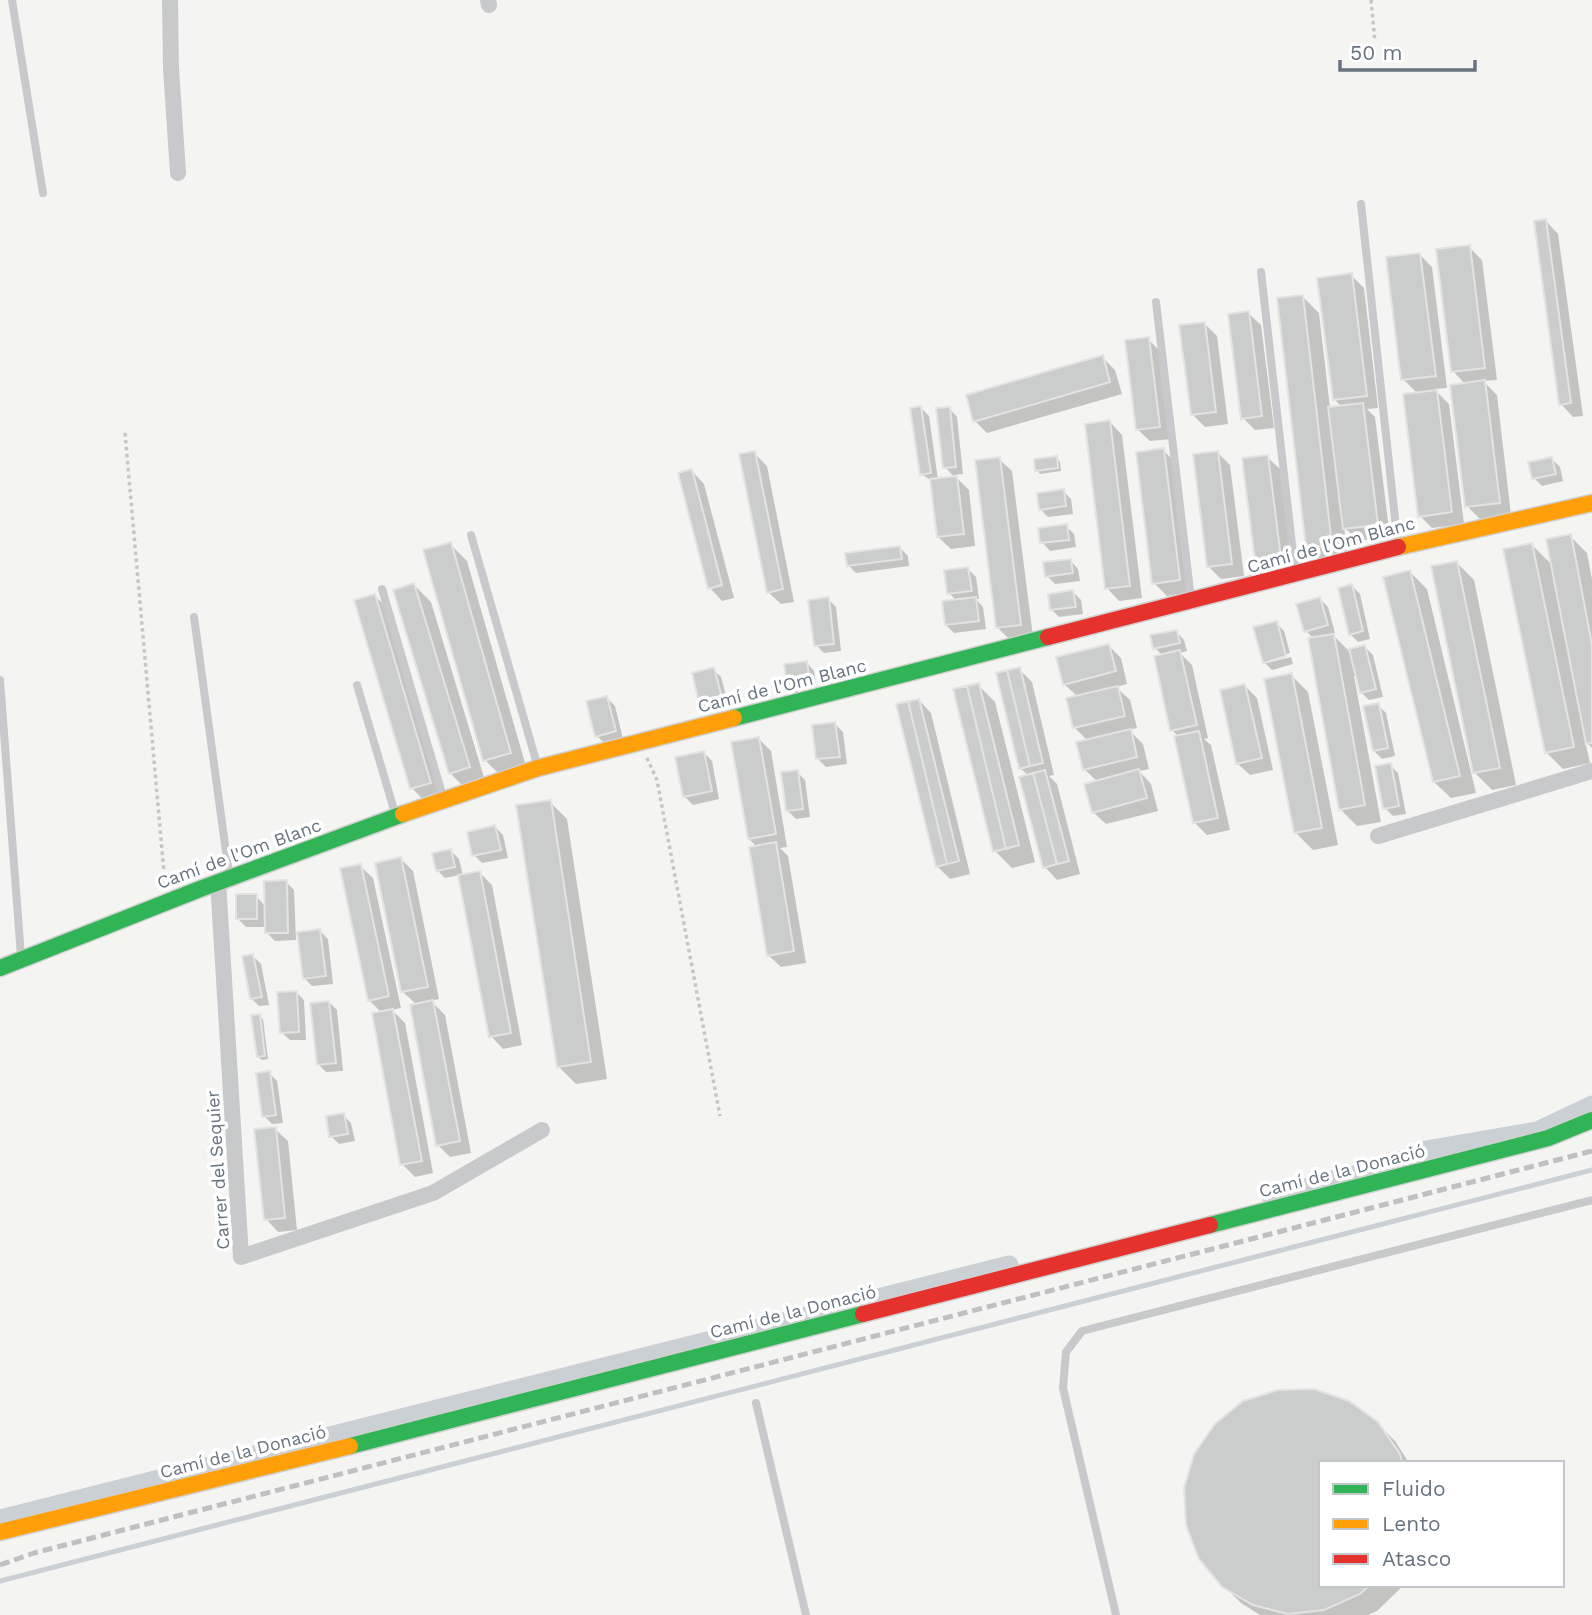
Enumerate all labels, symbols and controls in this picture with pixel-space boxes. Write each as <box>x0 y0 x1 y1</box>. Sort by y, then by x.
scale bar <box>1340 28 1475 72</box>
text: 50 m <box>1350 40 1402 65</box>
street label: Camí de l'Om Blanc <box>1245 512 1417 577</box>
street label: Camí de l'Om Blanc <box>695 654 868 717</box>
street label: Camí de l'Om Blanc <box>154 814 324 893</box>
street label: Carrer del Sequier <box>201 1090 234 1251</box>
street label: Camí de la Donació <box>1257 1140 1427 1201</box>
street label: Camí de la Donació <box>708 1281 878 1342</box>
street label: Camí de la Donació <box>158 1421 328 1482</box>
legend <box>1319 1461 1564 1587</box>
text: Fluido <box>1382 1476 1446 1501</box>
text: Lento <box>1382 1511 1441 1536</box>
text: Atasco <box>1382 1546 1451 1571</box>

